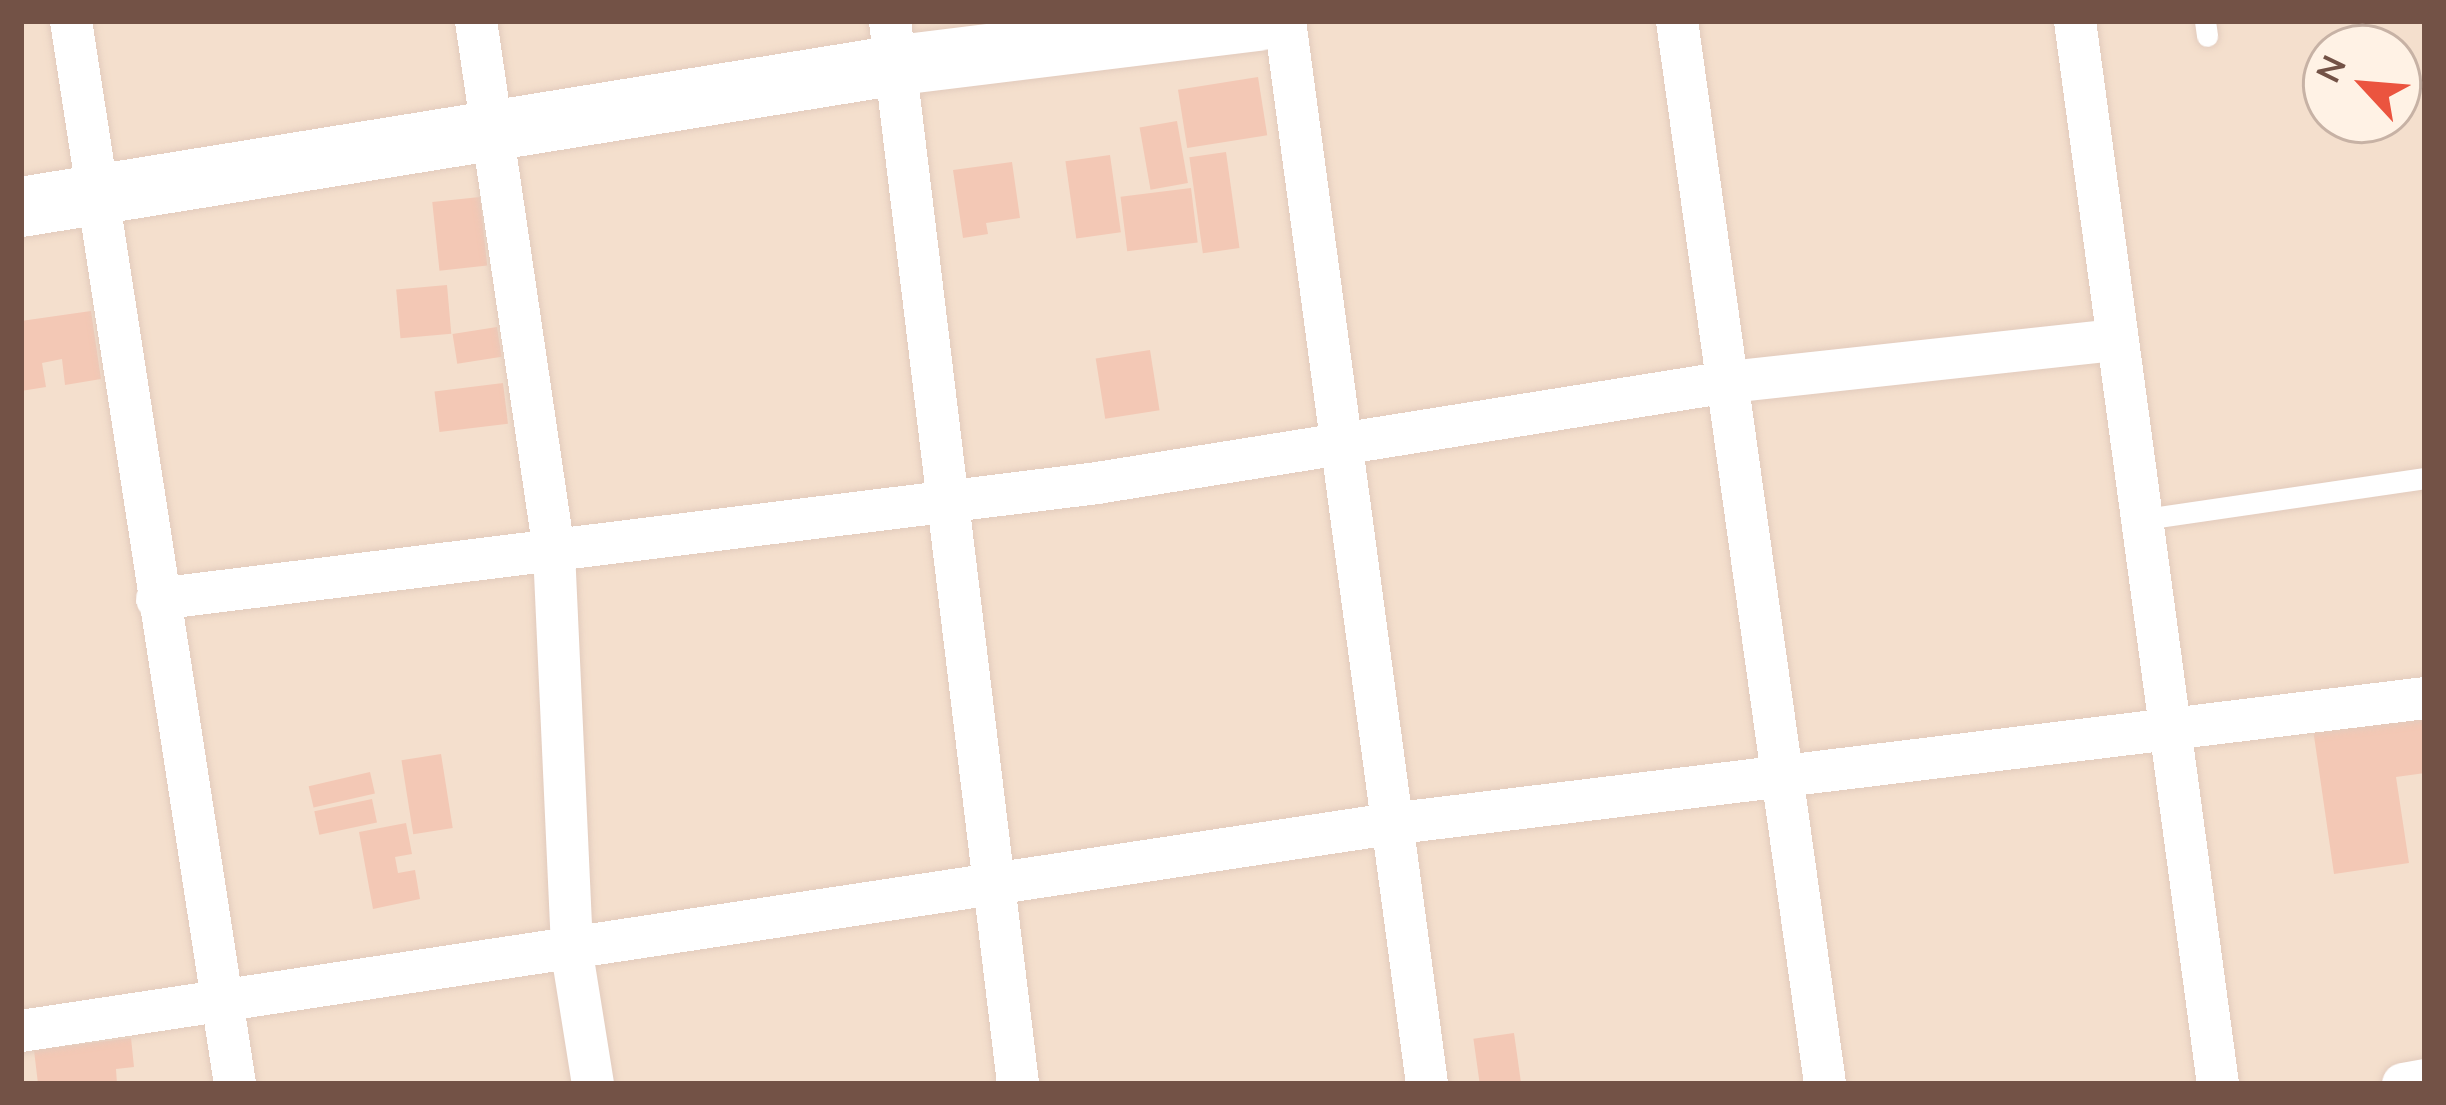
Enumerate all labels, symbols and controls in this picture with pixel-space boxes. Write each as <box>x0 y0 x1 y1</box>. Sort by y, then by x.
north arrow <box>2302 24 2422 144</box>
text: N <box>2306 48 2358 90</box>

